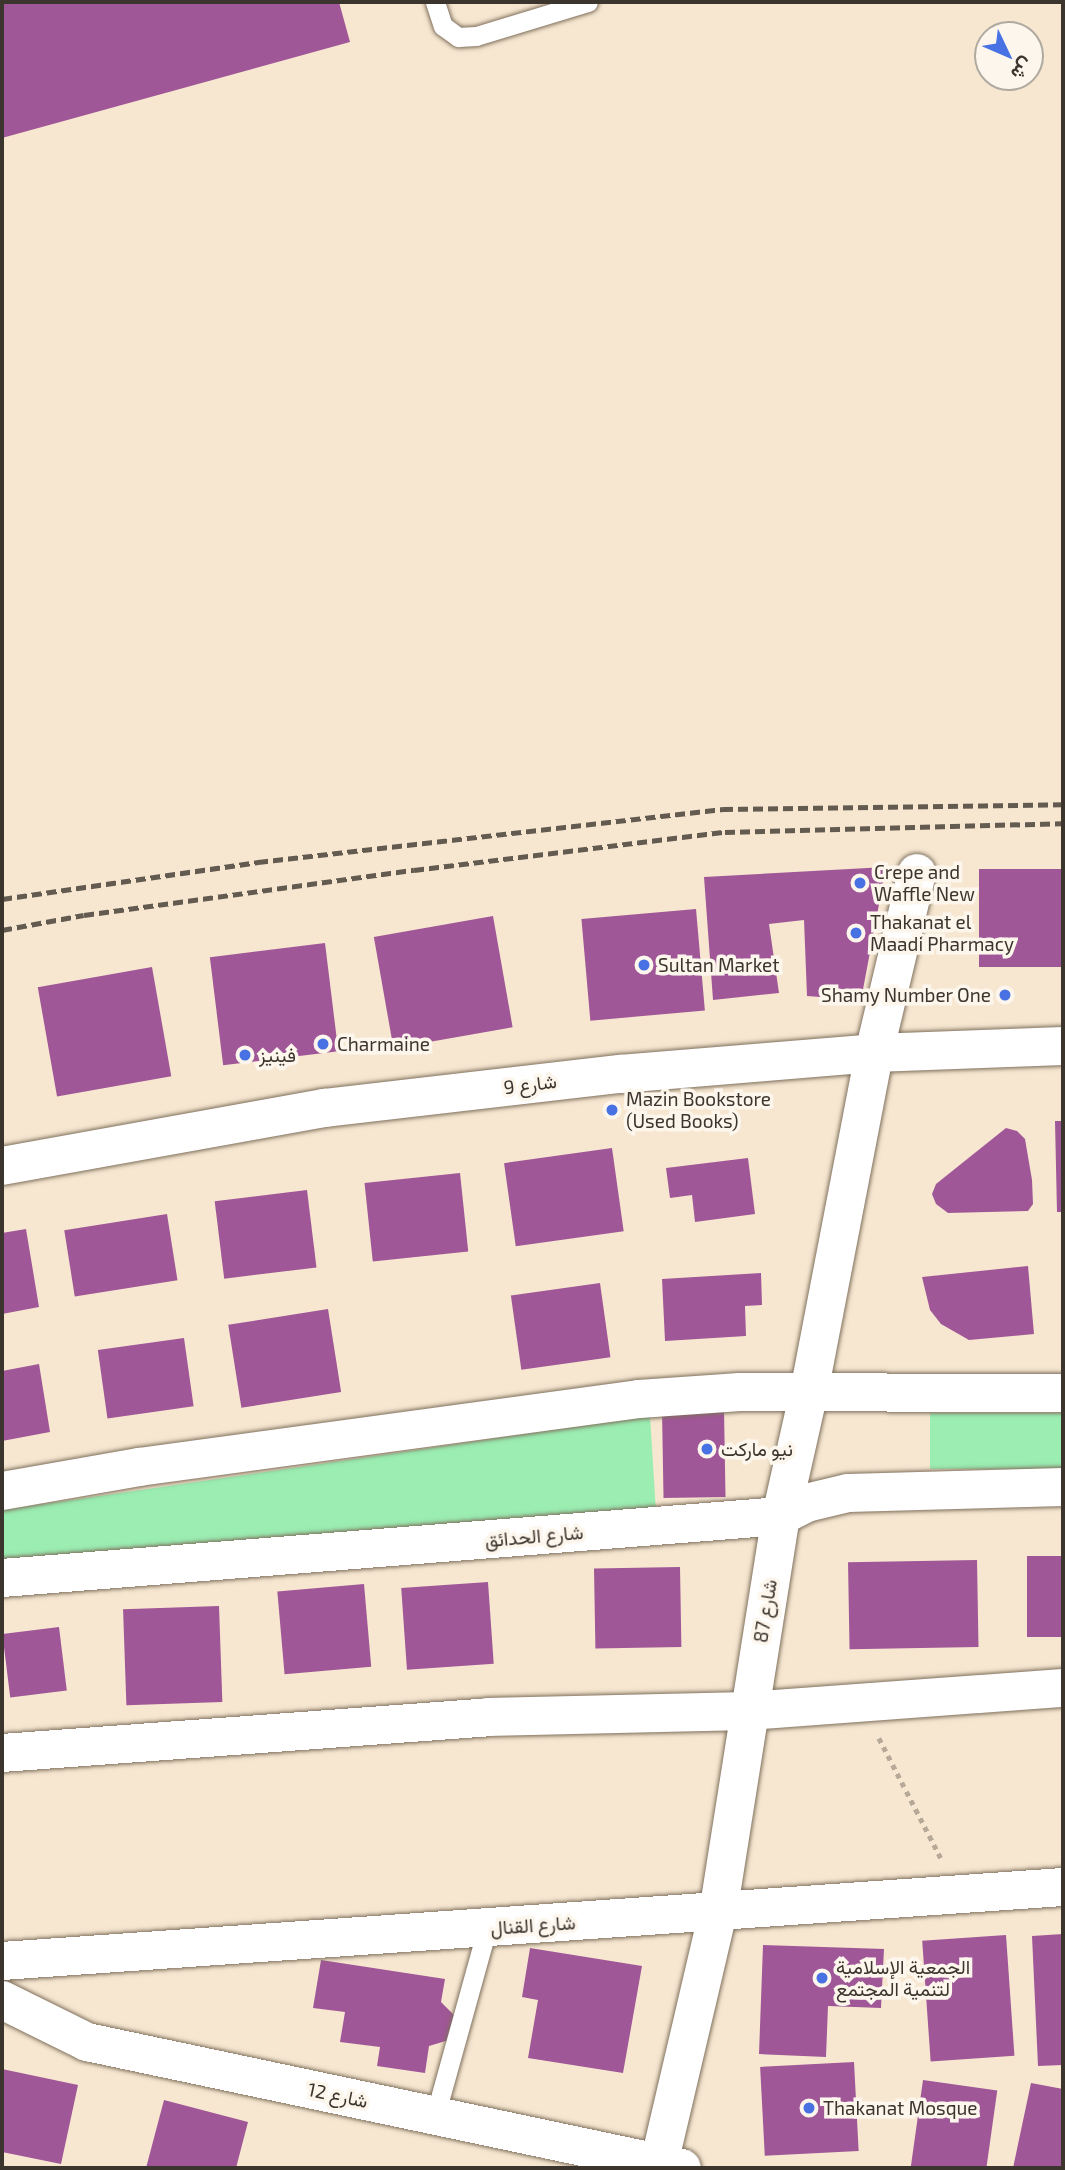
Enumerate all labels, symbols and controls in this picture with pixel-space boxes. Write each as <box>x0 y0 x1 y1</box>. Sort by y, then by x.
north arrow <box>974 21 1044 91</box>
text: ش <box>1007 53 1039 86</box>
place label: Crepe and Waffle New <box>874 861 975 905</box>
marker: Crepe and Waffle New <box>852 875 868 891</box>
place label: Thakanat el Maadi Pharmacy <box>870 911 1014 955</box>
marker: Thakanat el Maadi Pharmacy <box>848 925 864 941</box>
place label: Sultan Market <box>658 954 779 976</box>
marker: Sultan Market <box>636 957 652 973</box>
place label: Shamy Number One <box>820 984 991 1006</box>
marker: Shamy Number One <box>997 987 1013 1003</box>
place label: Charmaine <box>337 1033 430 1055</box>
marker: Charmaine <box>315 1036 331 1052</box>
place label: فينيز <box>259 1044 296 1066</box>
marker: فينيز <box>237 1047 253 1063</box>
street label: شارع 9 <box>502 1069 558 1099</box>
place label: Mazin Bookstore (Used Books) <box>626 1088 771 1132</box>
marker: Mazin Bookstore (Used Books) <box>604 1102 620 1118</box>
place label: نيو ماركت <box>721 1438 793 1460</box>
marker: نيو ماركت <box>699 1441 715 1457</box>
street label: شارع الحدائق <box>484 1520 584 1552</box>
street label: شارع 87 <box>749 1578 781 1644</box>
street label: شارع القنال <box>490 1911 576 1939</box>
place label: الجمعية الإسلامية لتنمية المجتمع <box>836 1956 970 2000</box>
marker: الجمعية الإسلامية لتنمية المجتمع <box>814 1970 830 1986</box>
street label: شارع 12 <box>306 2078 370 2112</box>
place label: Thakanat Mosque <box>823 2097 978 2119</box>
marker: Thakanat Mosque <box>801 2100 817 2116</box>

